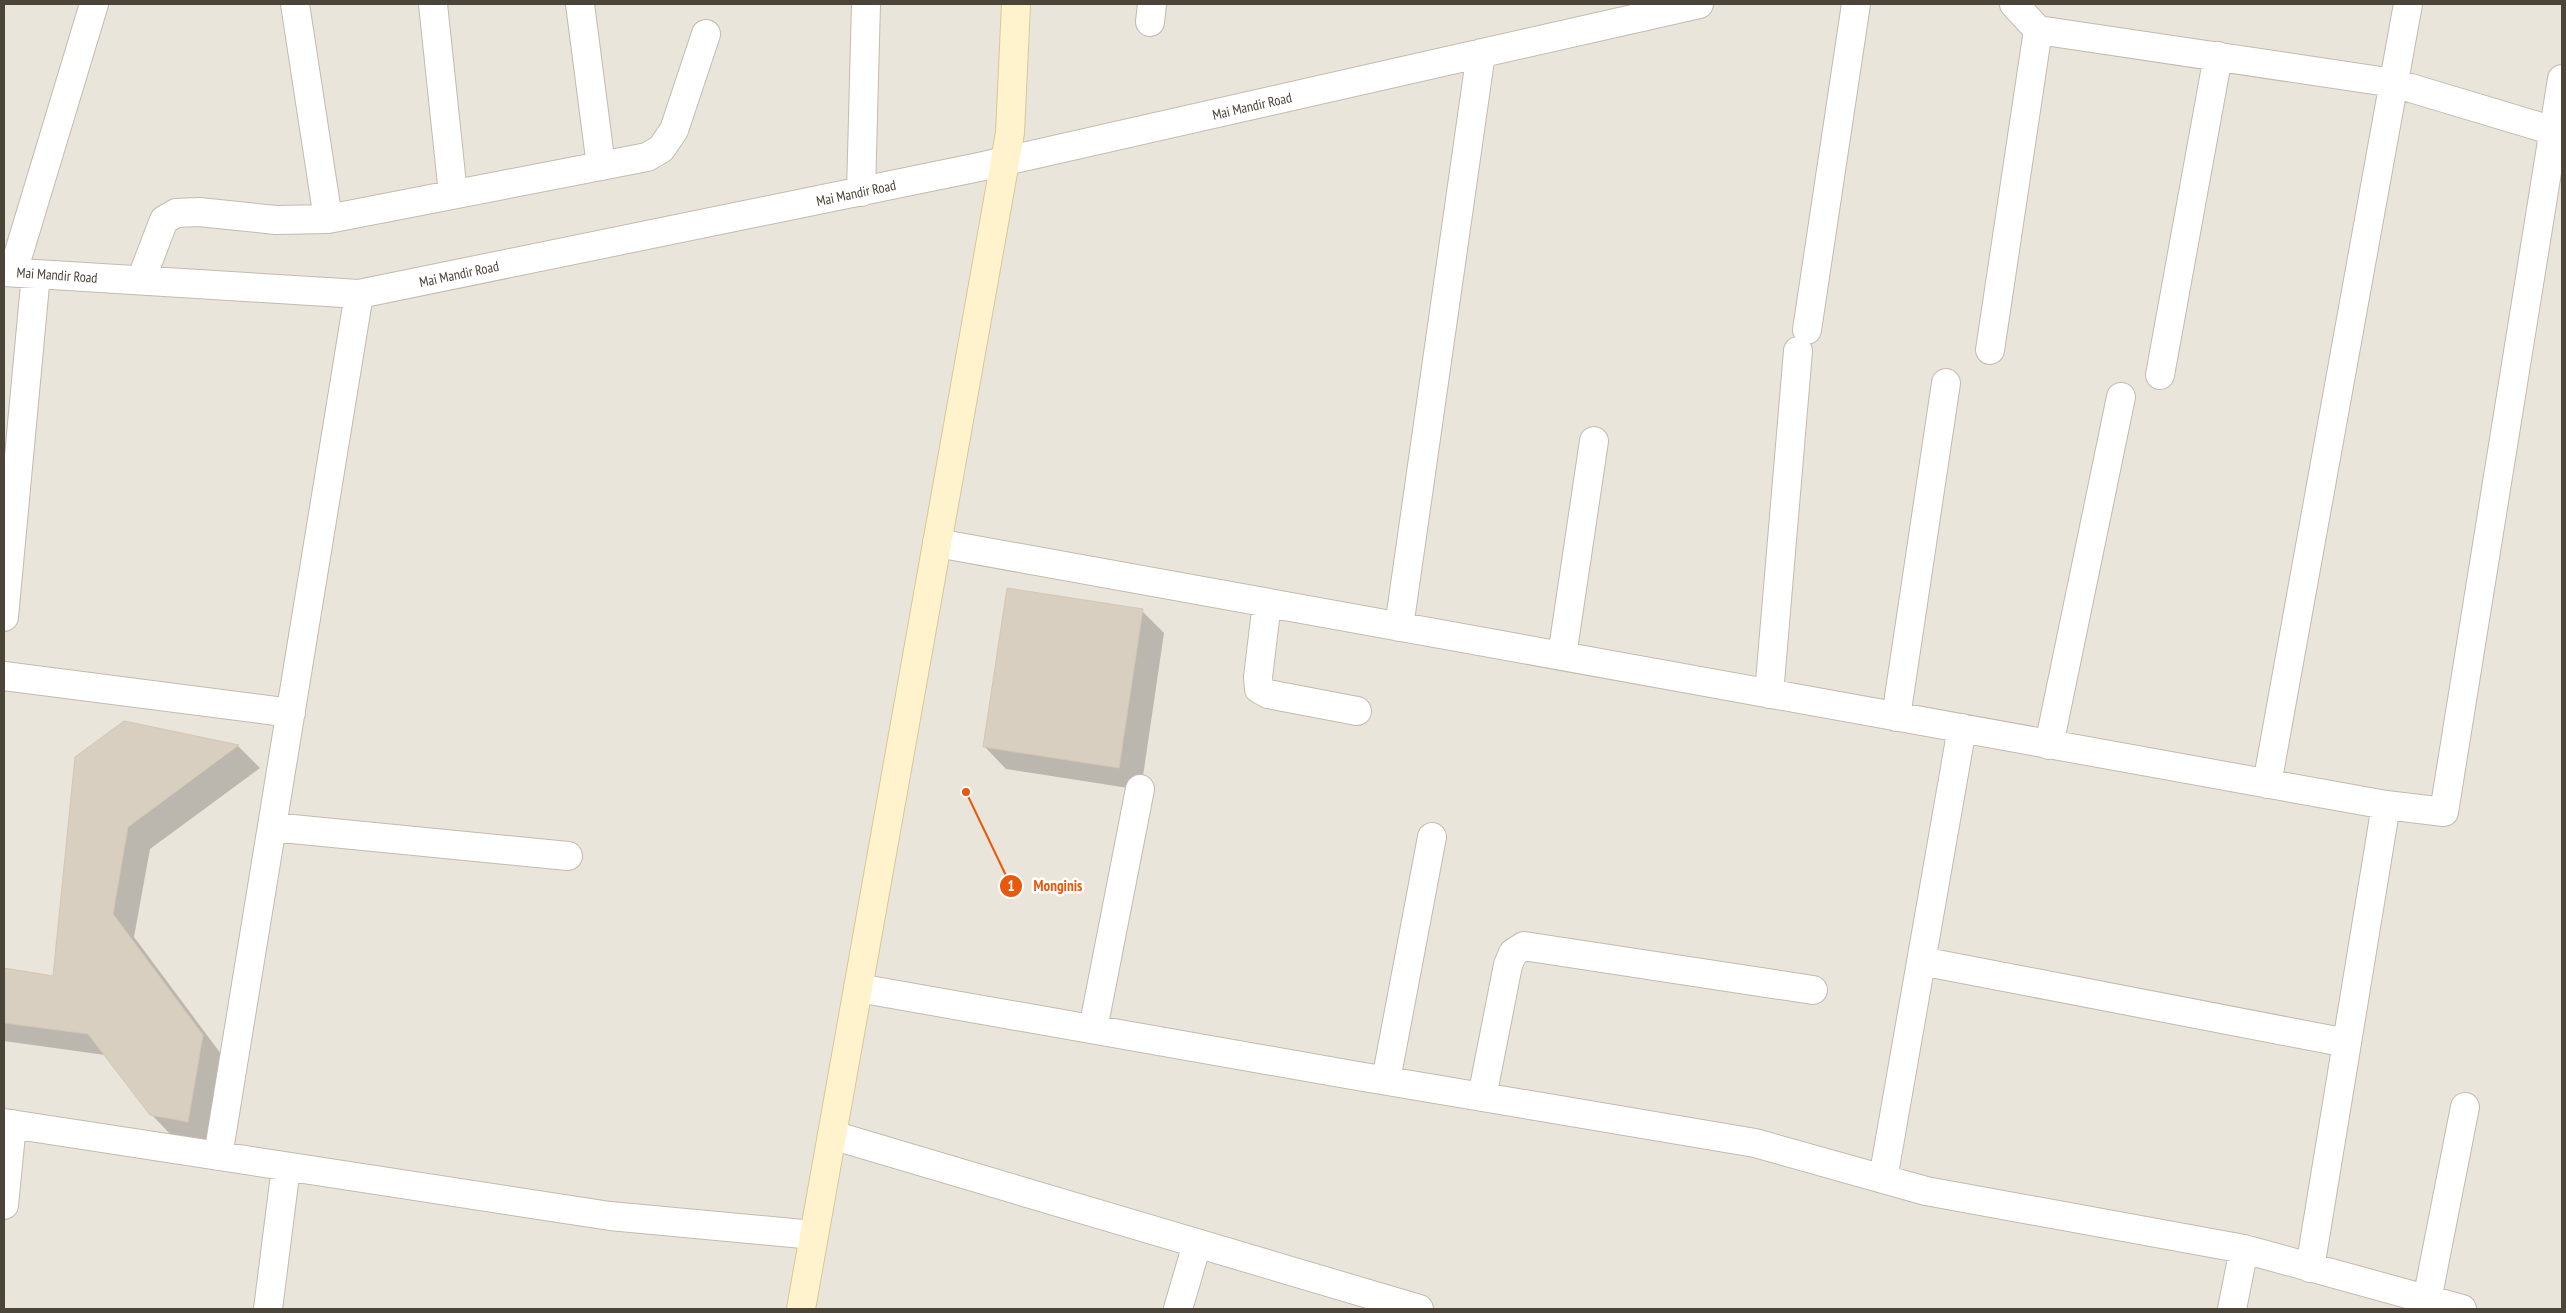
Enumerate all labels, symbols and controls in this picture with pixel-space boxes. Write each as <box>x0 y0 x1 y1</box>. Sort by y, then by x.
street label: Mai Mandir Road <box>1211 88 1293 124</box>
street label: Mai Mandir Road <box>815 176 897 210</box>
street label: Mai Mandir Road <box>418 257 500 291</box>
street label: Mai Mandir Road <box>16 263 98 287</box>
callout: Monginis <box>998 871 1092 901</box>
text: 1 <box>1007 876 1015 895</box>
text: Monginis <box>1034 876 1082 895</box>

